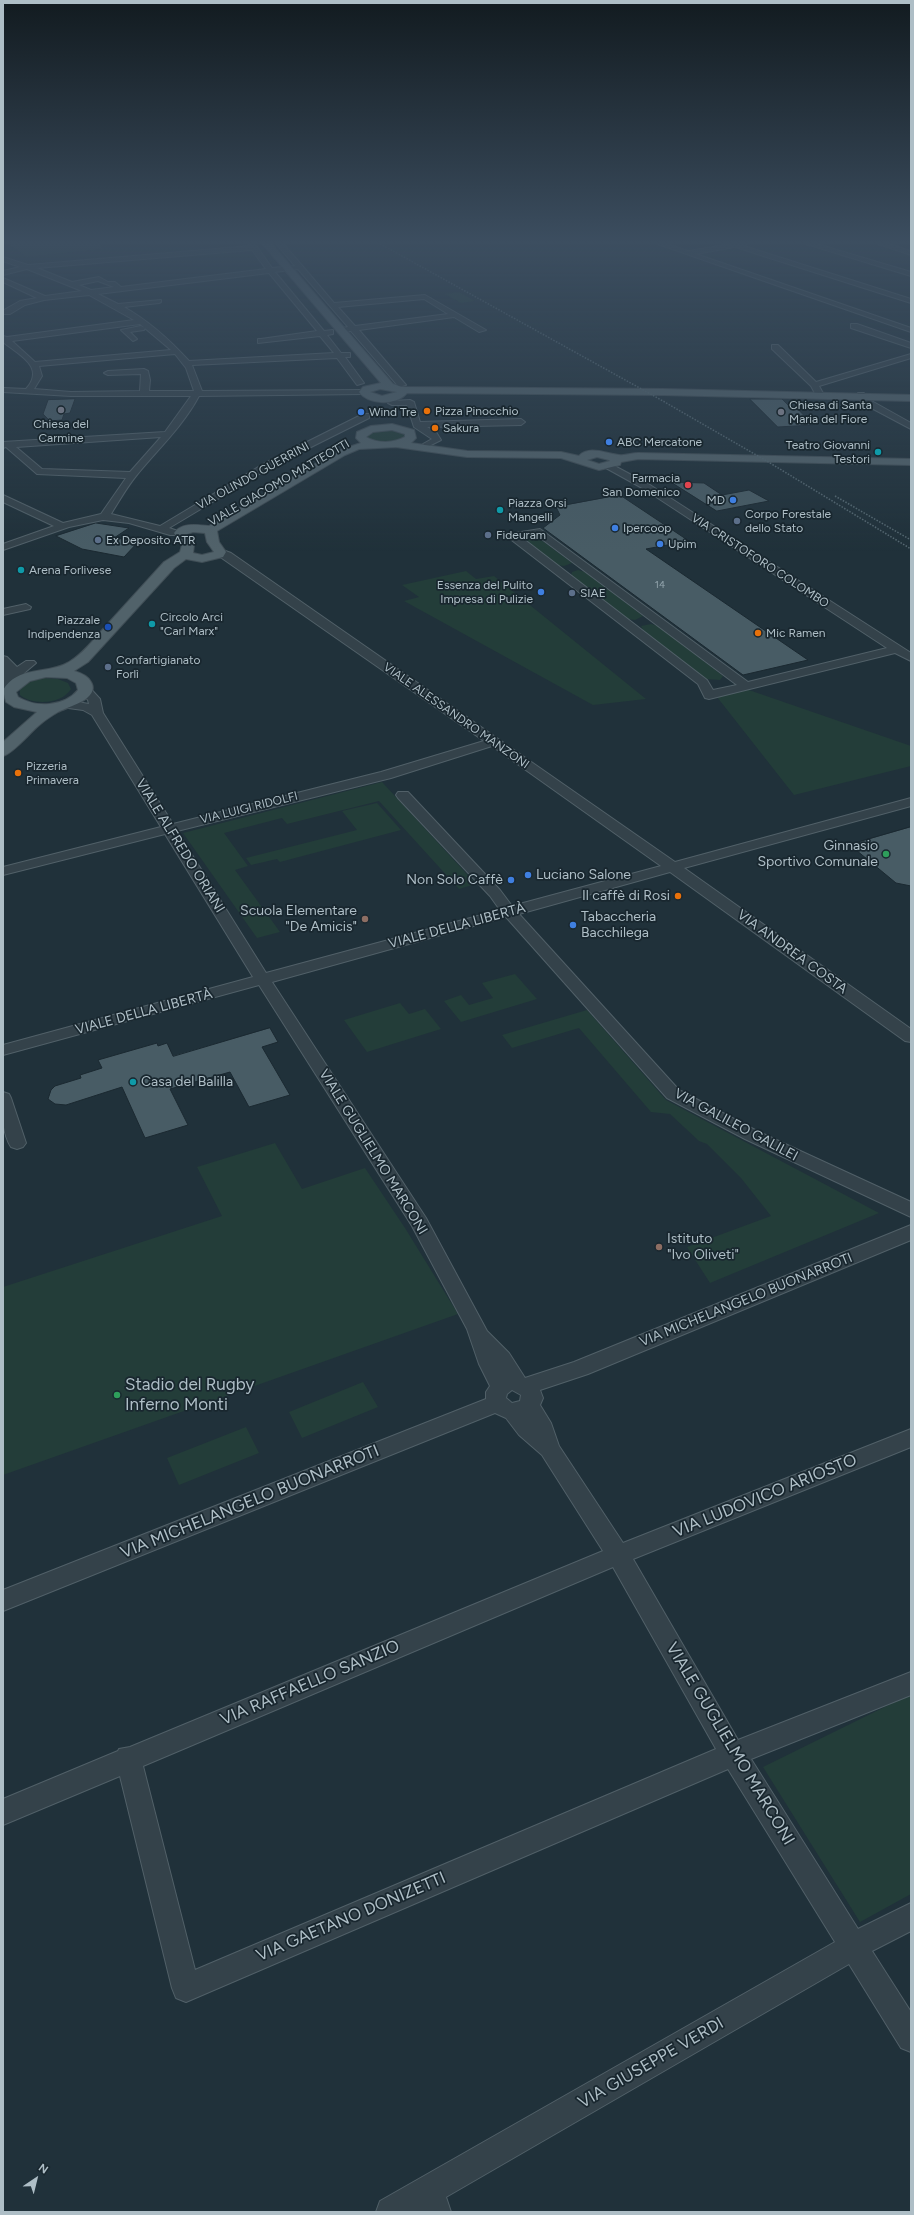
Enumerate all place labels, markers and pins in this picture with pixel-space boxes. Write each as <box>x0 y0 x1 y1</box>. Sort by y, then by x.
place label: Chiesa di Santa Maria del Fiore <box>789 398 872 426</box>
place label: Pizza Pinocchio <box>435 404 518 418</box>
marker: Chiesa del Carmine <box>56 405 66 415</box>
place label: Wind Tre <box>369 405 417 419</box>
marker: Pizza Pinocchio <box>422 406 432 416</box>
marker: Wind Tre <box>356 407 366 417</box>
marker: Chiesa di Santa Maria del Fiore <box>776 407 786 417</box>
place label: Chiesa del Carmine <box>33 417 89 445</box>
place label: Sakura <box>443 421 479 435</box>
marker: Sakura <box>430 423 440 433</box>
place label: ABC Mercatone <box>617 435 702 449</box>
marker: ABC Mercatone <box>604 437 614 447</box>
place label: Teatro Giovanni Testori <box>786 438 870 466</box>
marker: Teatro Giovanni Testori <box>873 447 883 457</box>
place label: Farmacia San Domenico <box>602 471 680 499</box>
marker: Farmacia San Domenico <box>683 480 693 490</box>
place label: MD <box>707 493 725 507</box>
marker: MD <box>728 495 738 505</box>
place label: Piazza Orsi Mangelli <box>508 496 566 524</box>
marker: Piazza Orsi Mangelli <box>495 505 505 515</box>
place label: Corpo Forestale dello Stato <box>745 507 831 535</box>
marker: Corpo Forestale dello Stato <box>732 516 742 526</box>
place label: Ipercoop <box>623 521 671 535</box>
marker: Ipercoop <box>610 523 620 533</box>
place label: Fideuram <box>496 528 546 542</box>
marker: Fideuram <box>483 530 493 540</box>
place label: Ex Deposito ATR <box>106 533 196 547</box>
marker: Ex Deposito ATR <box>93 535 103 545</box>
place label: Upim <box>668 537 697 551</box>
marker: Upim <box>655 539 665 549</box>
place label: Arena Forlivese <box>29 563 111 577</box>
marker: Arena Forlivese <box>16 565 26 575</box>
place label: Essenza del Pulito Impresa di Pulizie <box>437 578 533 606</box>
place label: SIAE <box>580 586 606 600</box>
marker: Essenza del Pulito Impresa di Pulizie <box>536 587 546 597</box>
marker: SIAE <box>567 588 577 598</box>
place label: Circolo Arci "Carl Marx" <box>160 610 223 638</box>
place label: Piazzale Indipendenza <box>28 613 100 641</box>
marker: Circolo Arci "Carl Marx" <box>147 619 157 629</box>
marker: Piazzale Indipendenza <box>103 622 113 632</box>
place label: Mic Ramen <box>766 626 825 640</box>
marker: Mic Ramen <box>753 628 763 638</box>
place label: Confartigianato Forlì <box>116 653 200 681</box>
marker: Confartigianato Forlì <box>103 662 113 672</box>
place label: Pizzeria Primavera <box>26 759 79 787</box>
marker: Pizzeria Primavera <box>13 768 23 778</box>
place label: Ginnasio Sportivo Comunale <box>757 838 878 870</box>
marker: Ginnasio Sportivo Comunale <box>881 849 891 859</box>
place label: Luciano Salone <box>536 867 631 883</box>
marker: Luciano Salone <box>523 870 533 880</box>
place label: Non Solo Caffè <box>406 872 503 888</box>
marker: Non Solo Caffè <box>506 875 516 885</box>
place label: Il caffè di Rosi <box>582 888 670 904</box>
marker: Il caffè di Rosi <box>673 891 683 901</box>
place label: Scuola Elementare "De Amicis" <box>240 903 357 936</box>
place label: Tabaccheria Bacchilega <box>581 909 656 942</box>
marker: Scuola Elementare "De Amicis" <box>360 914 370 924</box>
marker: Tabaccheria Bacchilega <box>568 920 578 930</box>
place label: Casa del Balilla <box>141 1074 233 1090</box>
marker: Casa del Balilla <box>128 1077 138 1087</box>
place label: Istituto "Ivo Oliveti" <box>667 1231 739 1264</box>
marker: Istituto "Ivo Oliveti" <box>654 1242 664 1252</box>
place label: Stadio del Rugby Inferno Monti <box>125 1375 254 1415</box>
marker: Stadio del Rugby Inferno Monti <box>112 1390 122 1400</box>

